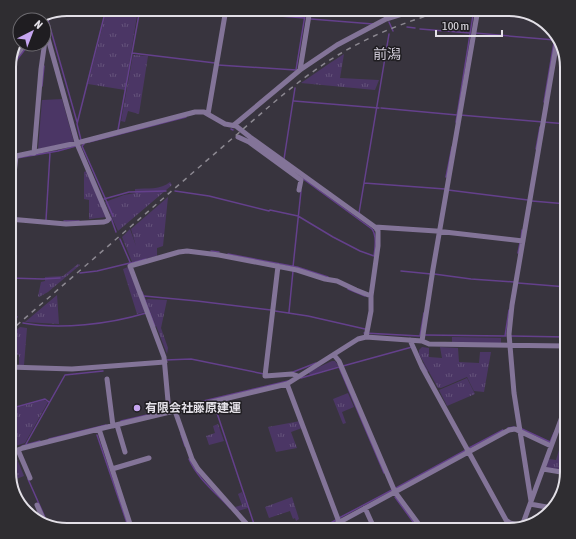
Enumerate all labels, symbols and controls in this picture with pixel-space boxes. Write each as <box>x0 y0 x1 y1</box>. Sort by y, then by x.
north arrow <box>12 12 52 52</box>
scale bar <box>436 12 502 38</box>
text: N <box>32 18 45 31</box>
text: 100 m <box>442 19 469 33</box>
district label: 前潟 <box>373 46 401 62</box>
place label: 有限会社藤原建運 <box>145 401 241 415</box>
marker: 有限会社藤原建運 <box>132 403 142 413</box>

